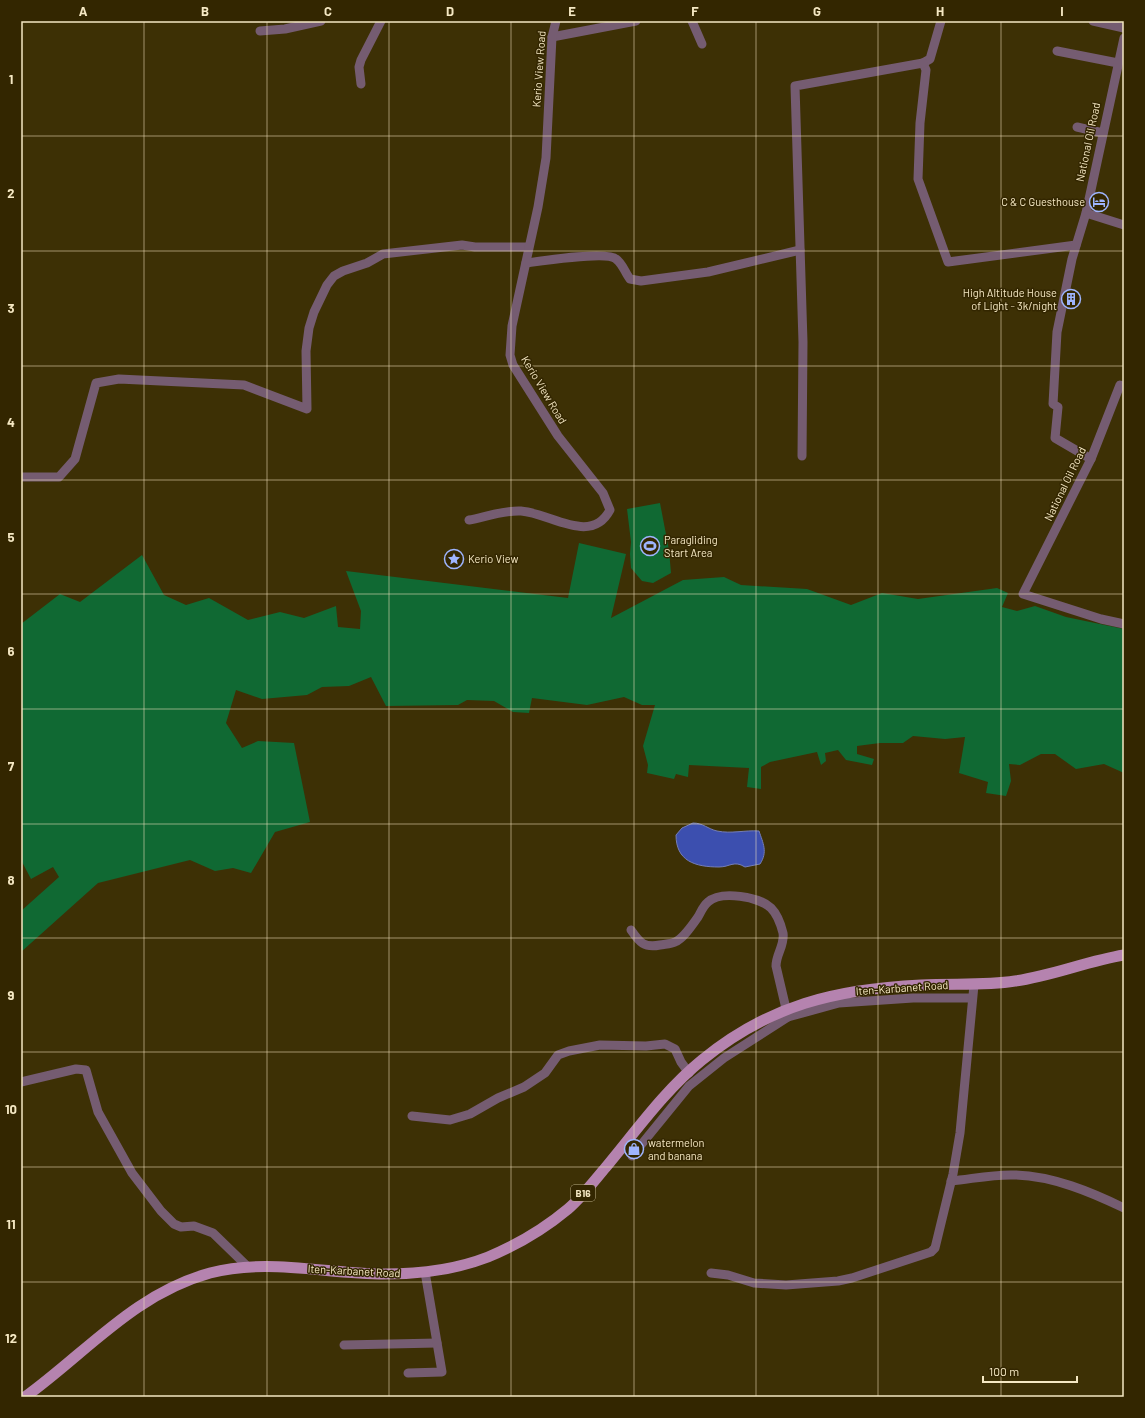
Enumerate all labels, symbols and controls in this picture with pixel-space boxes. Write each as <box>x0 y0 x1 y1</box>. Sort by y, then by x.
text: A <box>79 3 88 19</box>
text: B <box>201 3 209 19</box>
text: C <box>324 3 332 19</box>
text: D <box>446 3 454 19</box>
text: E <box>568 3 576 19</box>
text: F <box>691 3 699 19</box>
text: G <box>813 3 821 19</box>
text: H <box>936 3 944 19</box>
text: I <box>1060 3 1064 19</box>
street label: Kerio View Road <box>529 30 548 108</box>
text: 1 <box>9 71 13 87</box>
street label: National Oil Road <box>1073 101 1102 183</box>
text: 2 <box>7 185 15 201</box>
hotel icon: C & C Guesthouse <box>1088 191 1110 213</box>
place label: C & C Guesthouse <box>1001 195 1085 208</box>
place label: High Altitude House of Light - 3k/night <box>963 286 1057 312</box>
building icon: High Altitude House of Light - 3k/night <box>1060 288 1082 310</box>
text: 3 <box>7 300 15 316</box>
street label: Kerio View Road <box>519 353 570 426</box>
text: 4 <box>7 414 15 430</box>
street label: National Oil Road <box>1041 445 1088 523</box>
text: 5 <box>7 529 15 545</box>
place label: Paragliding Start Area <box>664 533 718 559</box>
sports icon: Paragliding Start Area <box>639 535 661 557</box>
place icon: Kerio View <box>443 548 465 570</box>
place label: Kerio View <box>468 552 518 565</box>
text: 6 <box>8 643 15 659</box>
text: 7 <box>8 758 15 774</box>
text: 8 <box>7 872 15 888</box>
street label: Iten-Karbanet Road <box>855 978 949 997</box>
text: 9 <box>8 987 15 1003</box>
text: 10 <box>5 1101 17 1117</box>
place label: watermelon and banana <box>648 1136 705 1162</box>
shop icon: watermelon and banana <box>623 1138 645 1160</box>
road number: B16 <box>571 1185 595 1201</box>
text: 11 <box>6 1216 16 1232</box>
street label: Iten-Karbanet Road <box>307 1262 401 1279</box>
text: 12 <box>5 1330 17 1346</box>
scale bar <box>983 1358 1077 1384</box>
text: 100 m <box>989 1364 1019 1378</box>

